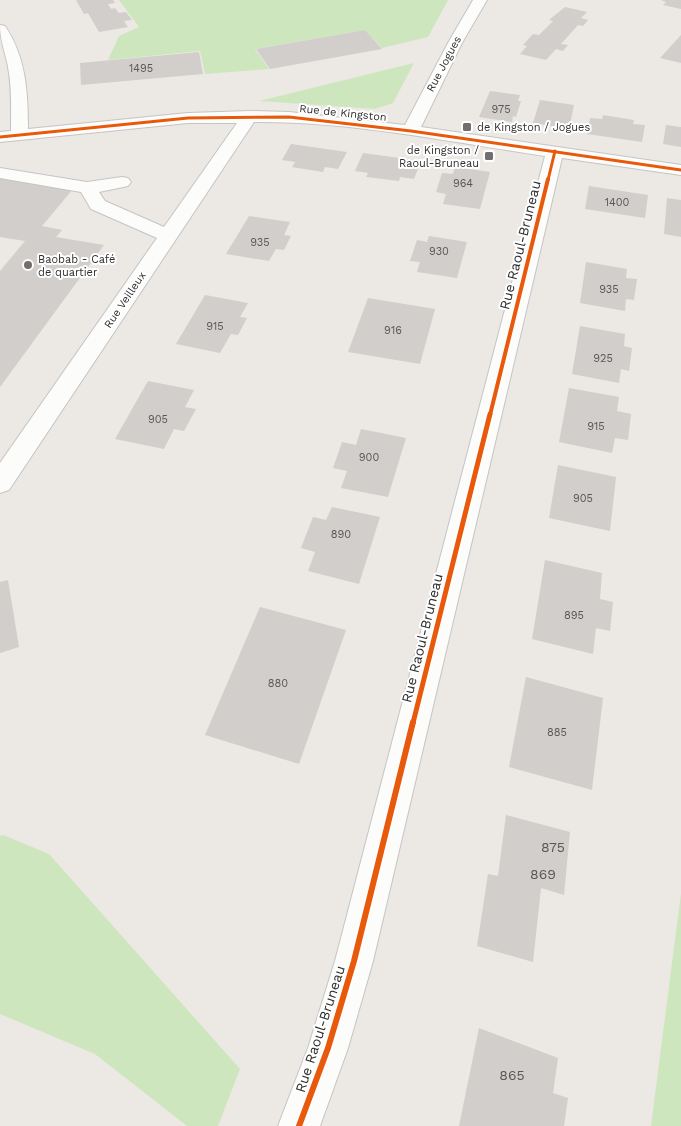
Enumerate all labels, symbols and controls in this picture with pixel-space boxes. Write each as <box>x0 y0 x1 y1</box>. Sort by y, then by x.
street label: Rue Jogues <box>424 34 464 94</box>
house number: 1495 <box>129 62 153 75</box>
street label: Rue de Kingston <box>299 102 387 124</box>
house number: 975 <box>491 103 511 116</box>
marker: de Kingston / Jogues <box>461 121 473 133</box>
place label: de Kingston / Jogues <box>477 121 590 134</box>
place label: de Kingston / Raoul-Bruneau <box>399 144 479 170</box>
marker: de Kingston / Raoul-Bruneau <box>483 150 495 162</box>
house number: 964 <box>453 177 473 190</box>
street label: Rue Raoul-Bruneau <box>496 179 544 311</box>
house number: 1400 <box>605 196 630 209</box>
house number: 935 <box>250 236 270 249</box>
house number: 930 <box>429 245 449 258</box>
place label: Baobab - Café de quartier <box>38 253 115 279</box>
marker: Baobab - Café de quartier <box>22 259 34 271</box>
street label: Rue Veilleux <box>101 269 149 331</box>
house number: 935 <box>599 283 619 296</box>
house number: 915 <box>206 320 224 333</box>
house number: 916 <box>384 324 402 337</box>
house number: 925 <box>593 352 613 365</box>
house number: 905 <box>148 413 168 426</box>
house number: 915 <box>587 420 605 433</box>
house number: 900 <box>359 451 379 464</box>
house number: 905 <box>573 492 593 505</box>
house number: 890 <box>331 528 351 541</box>
street label: Rue Raoul-Bruneau <box>398 572 446 704</box>
house number: 895 <box>564 609 584 622</box>
house number: 880 <box>268 677 288 690</box>
house number: 885 <box>547 726 567 739</box>
house number: 875 <box>541 839 565 855</box>
house number: 869 <box>530 866 556 882</box>
street label: Rue Raoul-Bruneau <box>292 963 348 1095</box>
house number: 865 <box>499 1067 525 1083</box>

